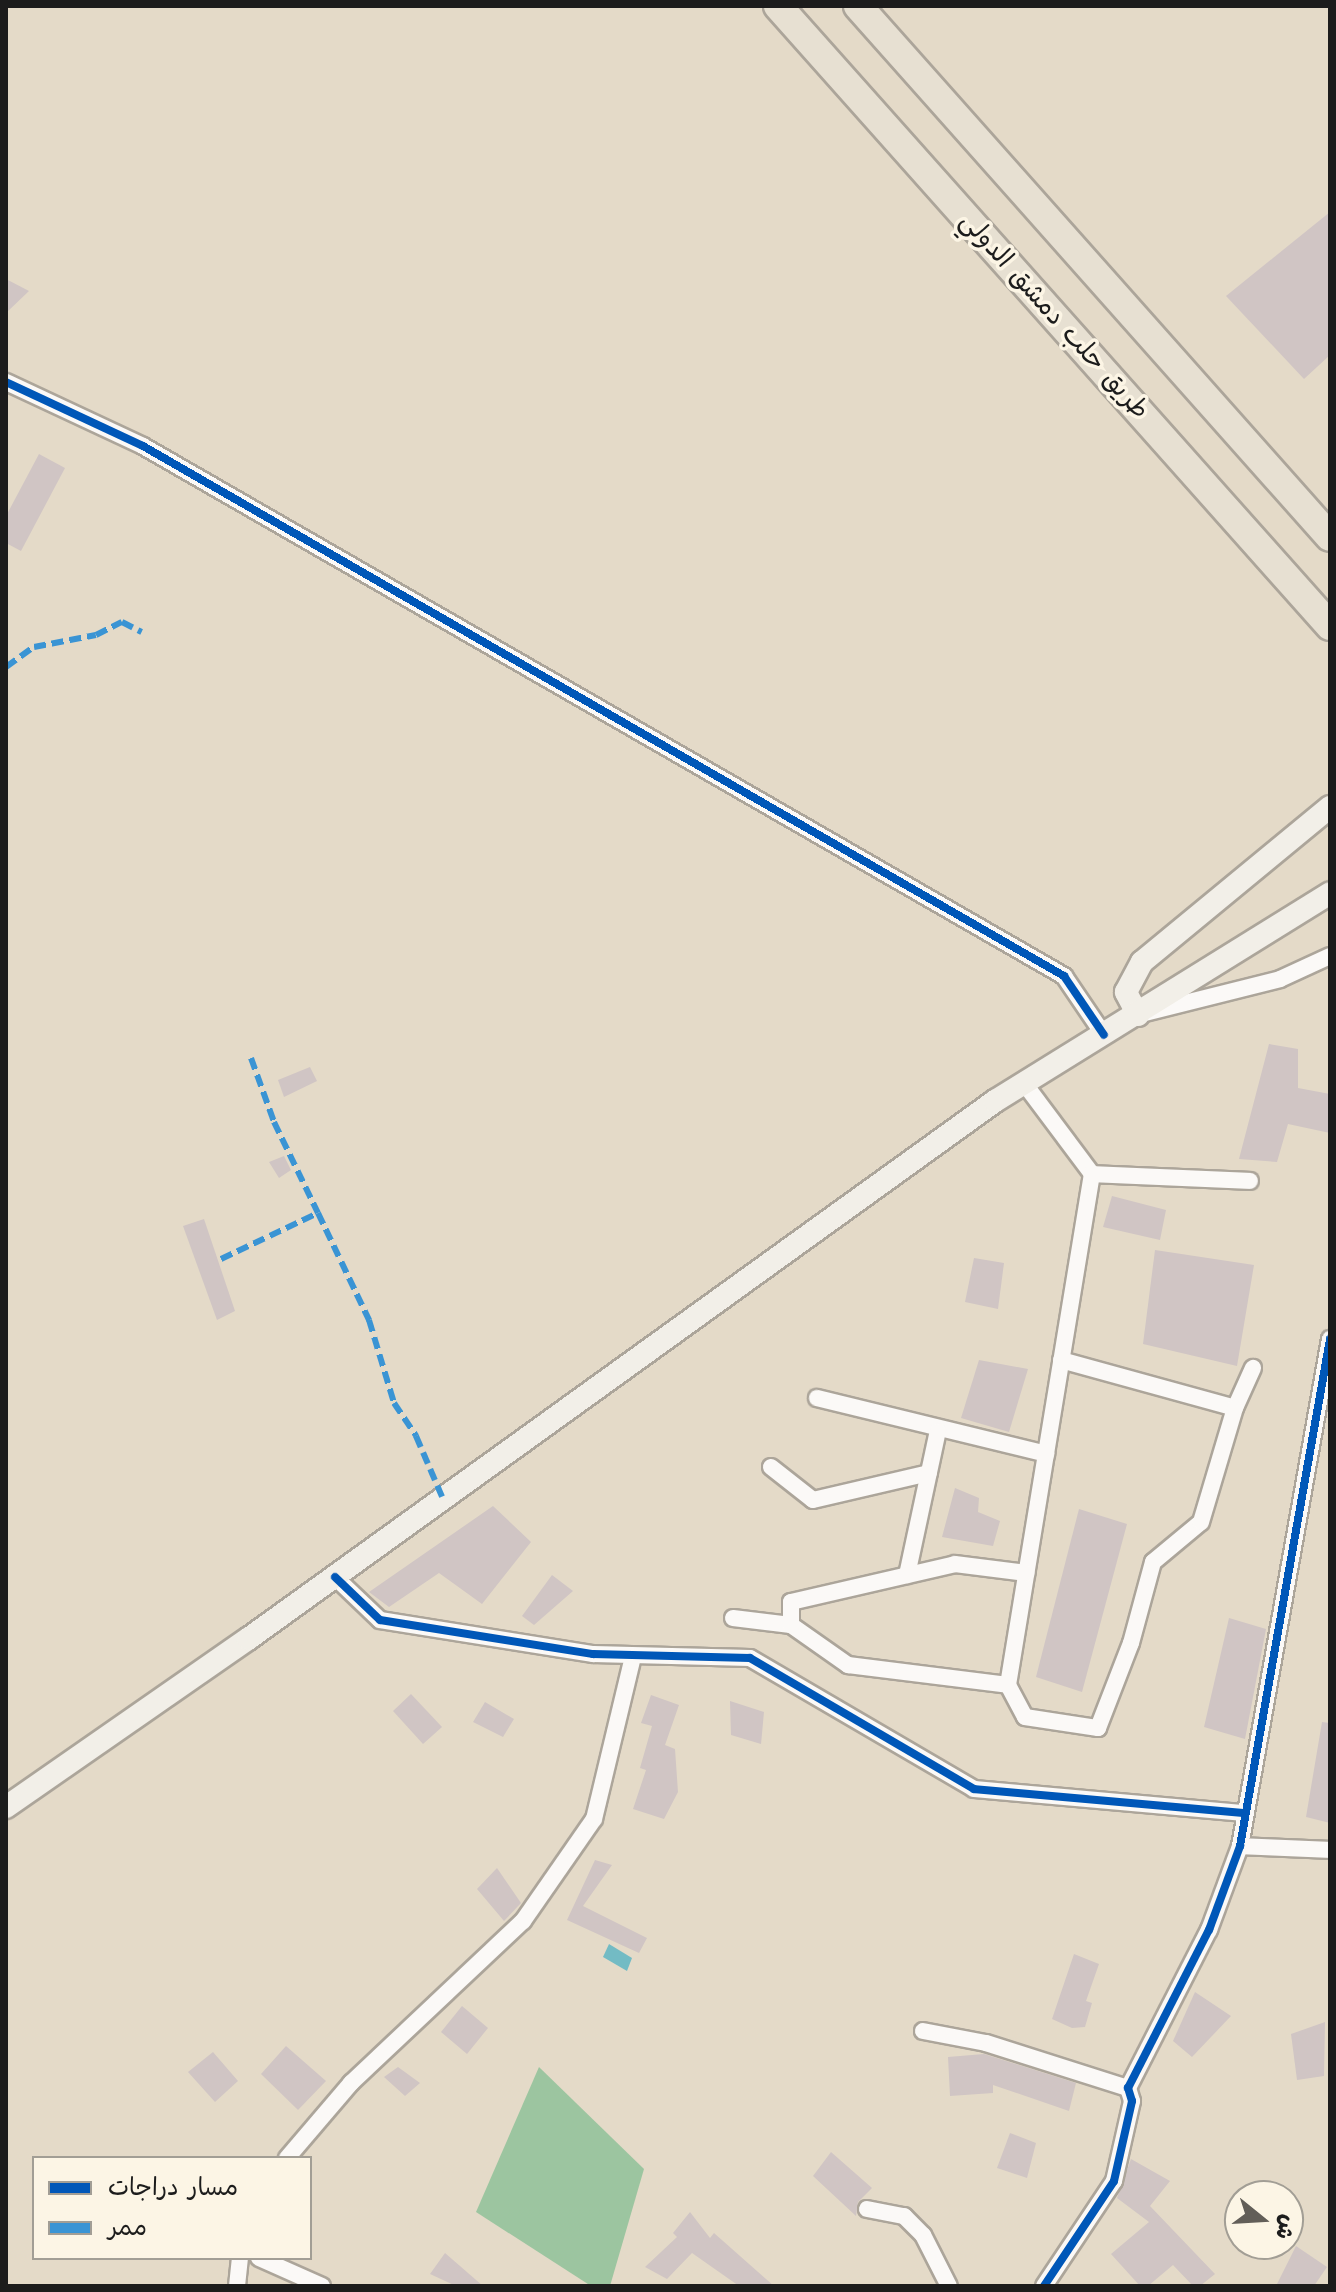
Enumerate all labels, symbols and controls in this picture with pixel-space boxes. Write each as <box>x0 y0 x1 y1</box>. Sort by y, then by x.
street label: طريق حلب دمشق الدولي <box>953 206 1155 426</box>
legend <box>32 2156 312 2260</box>
text: مسار دراجات <box>108 2171 238 2205</box>
north arrow <box>1224 2180 1304 2260</box>
text: ممر <box>108 2211 147 2245</box>
text: ش <box>1267 2211 1304 2243</box>

